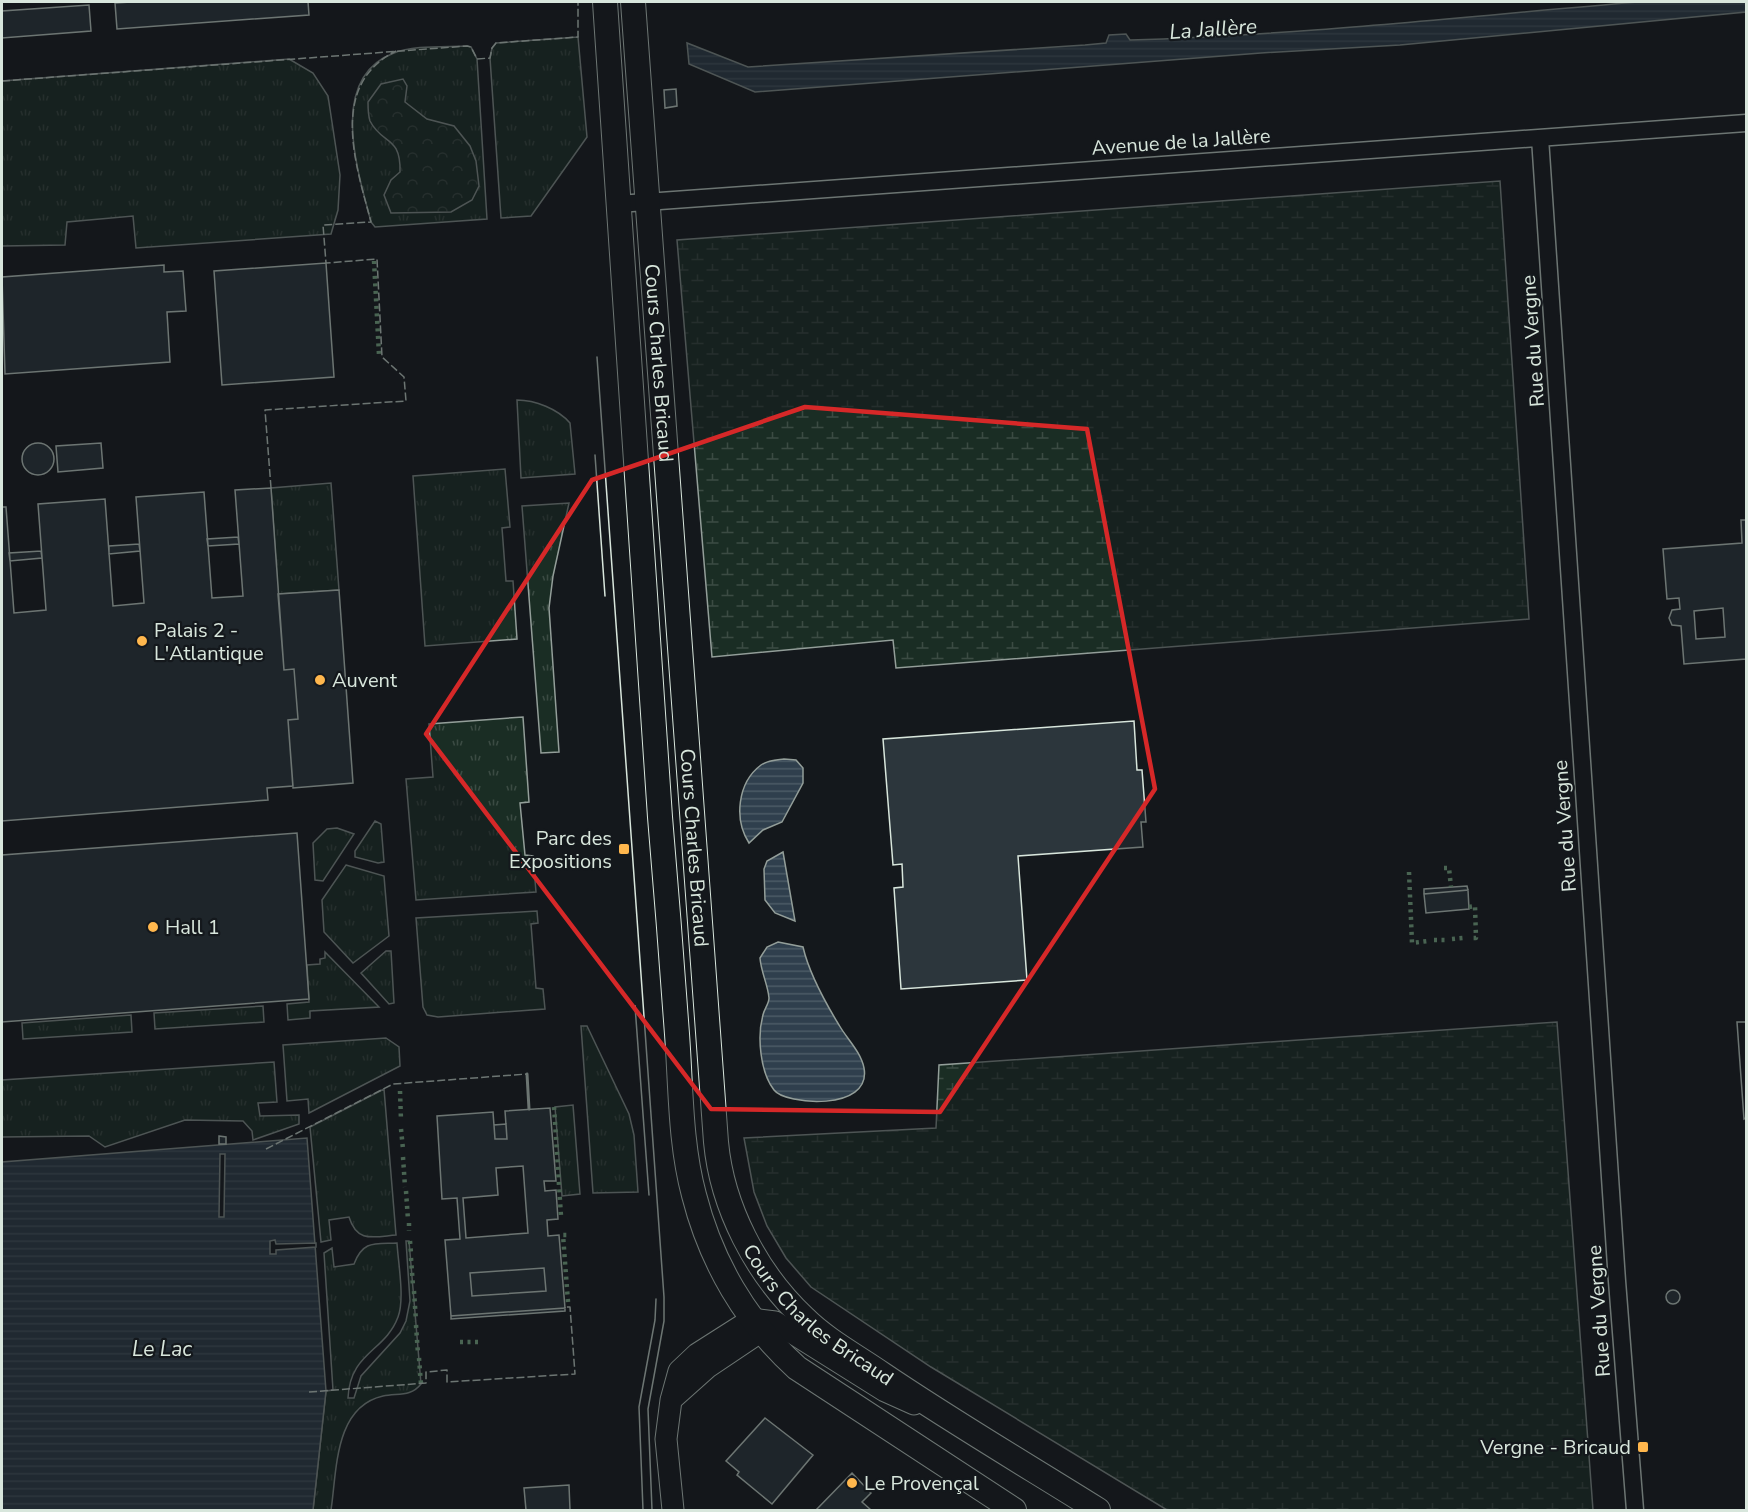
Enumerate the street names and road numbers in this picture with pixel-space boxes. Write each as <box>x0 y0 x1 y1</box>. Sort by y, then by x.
street label: Avenue de la Jallère <box>1091 122 1271 162</box>
street label: Cours Charles Bricaud <box>639 263 680 463</box>
street label: Rue du Vergne <box>1515 274 1551 408</box>
street label: Cours Charles Bricaud <box>674 748 715 948</box>
street label: Rue du Vergne <box>1547 759 1583 893</box>
street label: Cours Charles Bricaud <box>737 1239 899 1392</box>
street label: Rue du Vergne <box>1581 1244 1617 1378</box>

